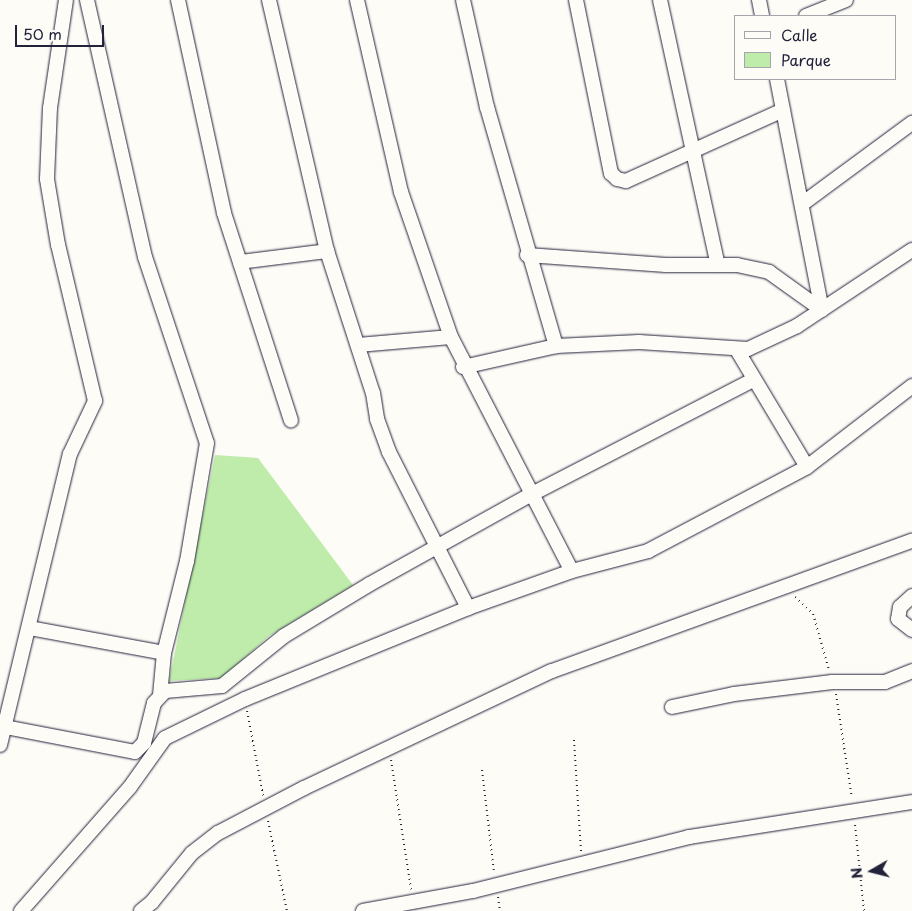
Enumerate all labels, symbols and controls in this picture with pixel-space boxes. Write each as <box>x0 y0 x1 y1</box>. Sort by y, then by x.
scale bar <box>18 15 106 47</box>
legend <box>734 15 897 80</box>
text: 50 m <box>23 22 62 45</box>
text: Calle <box>781 23 818 46</box>
text: Parque <box>781 48 831 71</box>
north arrow <box>847 846 897 896</box>
text: N <box>845 866 868 880</box>

